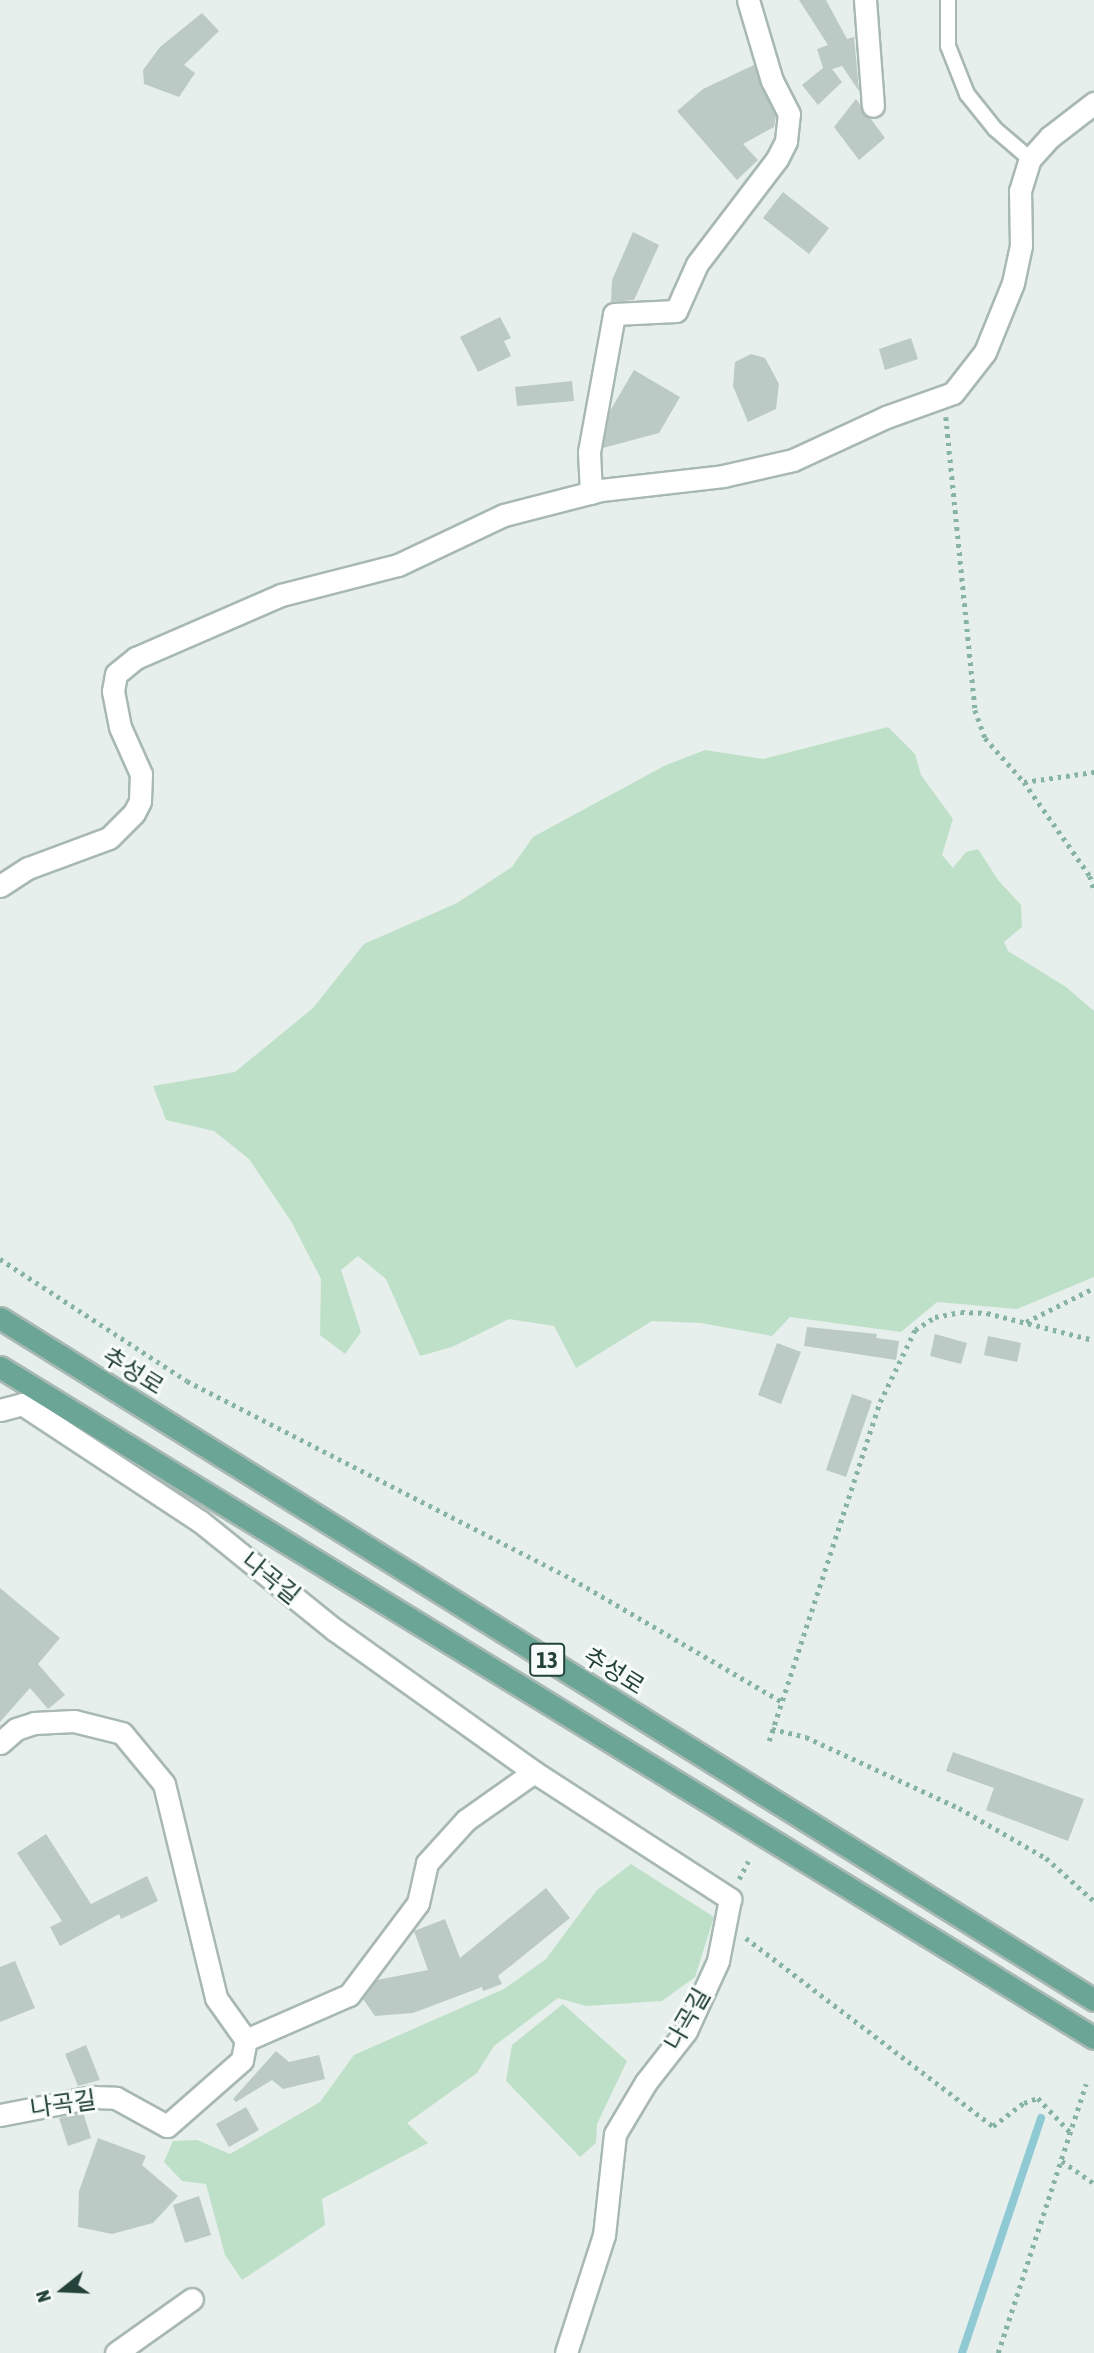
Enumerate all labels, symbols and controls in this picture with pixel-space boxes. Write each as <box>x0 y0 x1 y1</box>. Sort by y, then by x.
street label: 추성로 <box>97 1341 169 1401</box>
street label: 나곡길 <box>236 1546 306 1610</box>
road number: 13 <box>528 1640 566 1680</box>
street label: 추성로 <box>578 1641 650 1701</box>
street label: 나곡길 <box>658 1983 716 2055</box>
street label: 나곡길 <box>28 2085 98 2123</box>
north arrow <box>28 2255 98 2325</box>
text: N <box>31 2288 55 2305</box>

